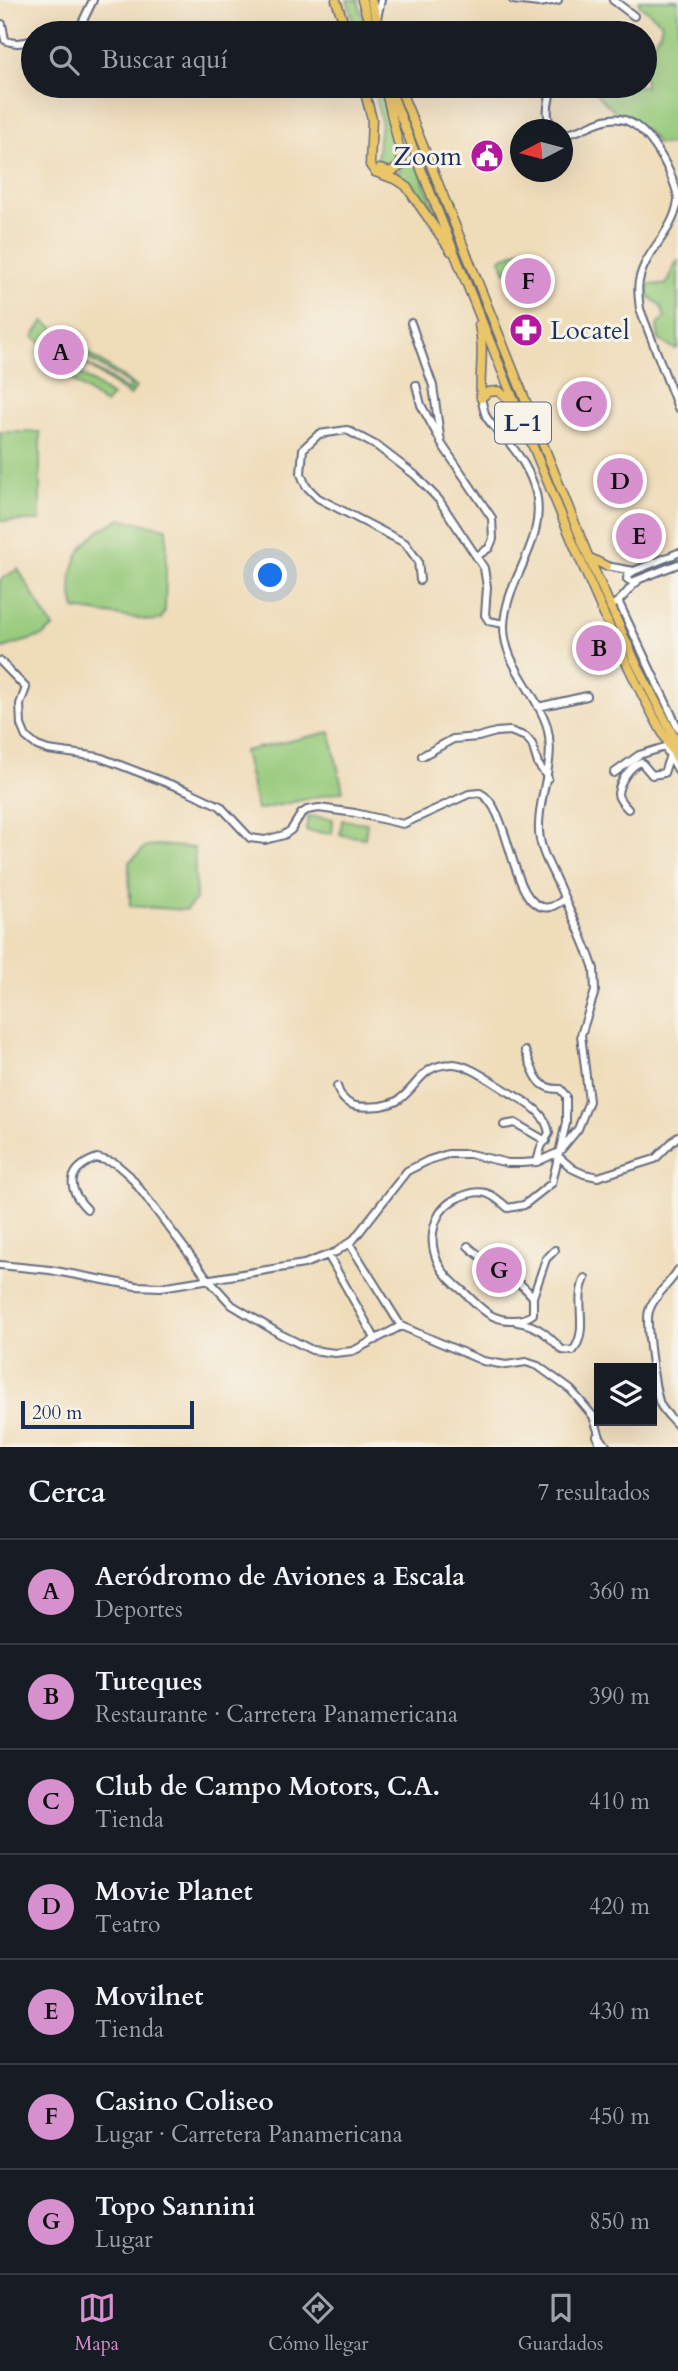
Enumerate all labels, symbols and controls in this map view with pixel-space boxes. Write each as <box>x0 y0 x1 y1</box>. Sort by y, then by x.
search box <box>21 21 657 98</box>
icon: search <box>45 41 83 79</box>
text: Buscar aquí <box>101 42 228 77</box>
north arrow <box>510 119 573 182</box>
public building icon: Zoom <box>468 137 506 175</box>
place label: Zoom <box>393 139 462 174</box>
pin: F <box>505 255 551 307</box>
pharmacy icon: Locatel <box>507 311 545 349</box>
place label: Locatel <box>550 313 630 348</box>
pin: A <box>38 326 84 378</box>
pin: C <box>561 378 607 430</box>
road number: L-1 <box>495 402 551 444</box>
pin: D <box>597 455 643 507</box>
pin: E <box>616 510 662 562</box>
your location <box>253 558 287 592</box>
pin: B <box>576 622 622 674</box>
pin: G <box>476 1244 522 1296</box>
map controls <box>594 1363 657 1426</box>
button: layers <box>594 1363 657 1426</box>
scale bar <box>21 1398 194 1430</box>
text: 200 m <box>32 1400 82 1426</box>
text: Cerca <box>28 1472 106 1513</box>
text: 7 resultados <box>537 1477 650 1508</box>
text: Aeródromo de Aviones a Escala <box>95 1559 465 1594</box>
text: A <box>42 1576 60 1607</box>
text: 360 m <box>589 1576 650 1607</box>
text: Deportes <box>95 1594 183 1625</box>
text: Tuteques <box>95 1664 202 1699</box>
text: B <box>43 1681 59 1712</box>
text: 390 m <box>589 1681 650 1712</box>
text: Restaurante · Carretera Panamericana <box>95 1699 458 1730</box>
text: Club de Campo Motors, C.A. <box>95 1769 440 1804</box>
text: C <box>42 1786 60 1817</box>
text: 410 m <box>589 1786 650 1817</box>
text: Tienda <box>95 1804 164 1835</box>
text: Movie Planet <box>95 1874 253 1909</box>
text: D <box>41 1891 61 1922</box>
text: 420 m <box>589 1891 650 1922</box>
text: Teatro <box>95 1909 160 1940</box>
text: Movilnet <box>95 1979 204 2014</box>
text: E <box>44 1996 58 2027</box>
text: 430 m <box>589 1996 650 2027</box>
text: Tienda <box>95 2014 164 2045</box>
text: Casino Coliseo <box>95 2084 274 2119</box>
text: F <box>44 2101 58 2132</box>
text: 450 m <box>589 2101 650 2132</box>
text: Lugar · Carretera Panamericana <box>95 2119 403 2150</box>
text: Topo Sannini <box>95 2189 256 2224</box>
text: G <box>42 2206 60 2237</box>
text: 850 m <box>589 2206 650 2237</box>
text: Lugar <box>95 2224 153 2255</box>
tab: Mapa <box>75 2289 119 2357</box>
tab: Cómo llegar <box>268 2289 369 2357</box>
tab: Guardados <box>518 2289 603 2357</box>

